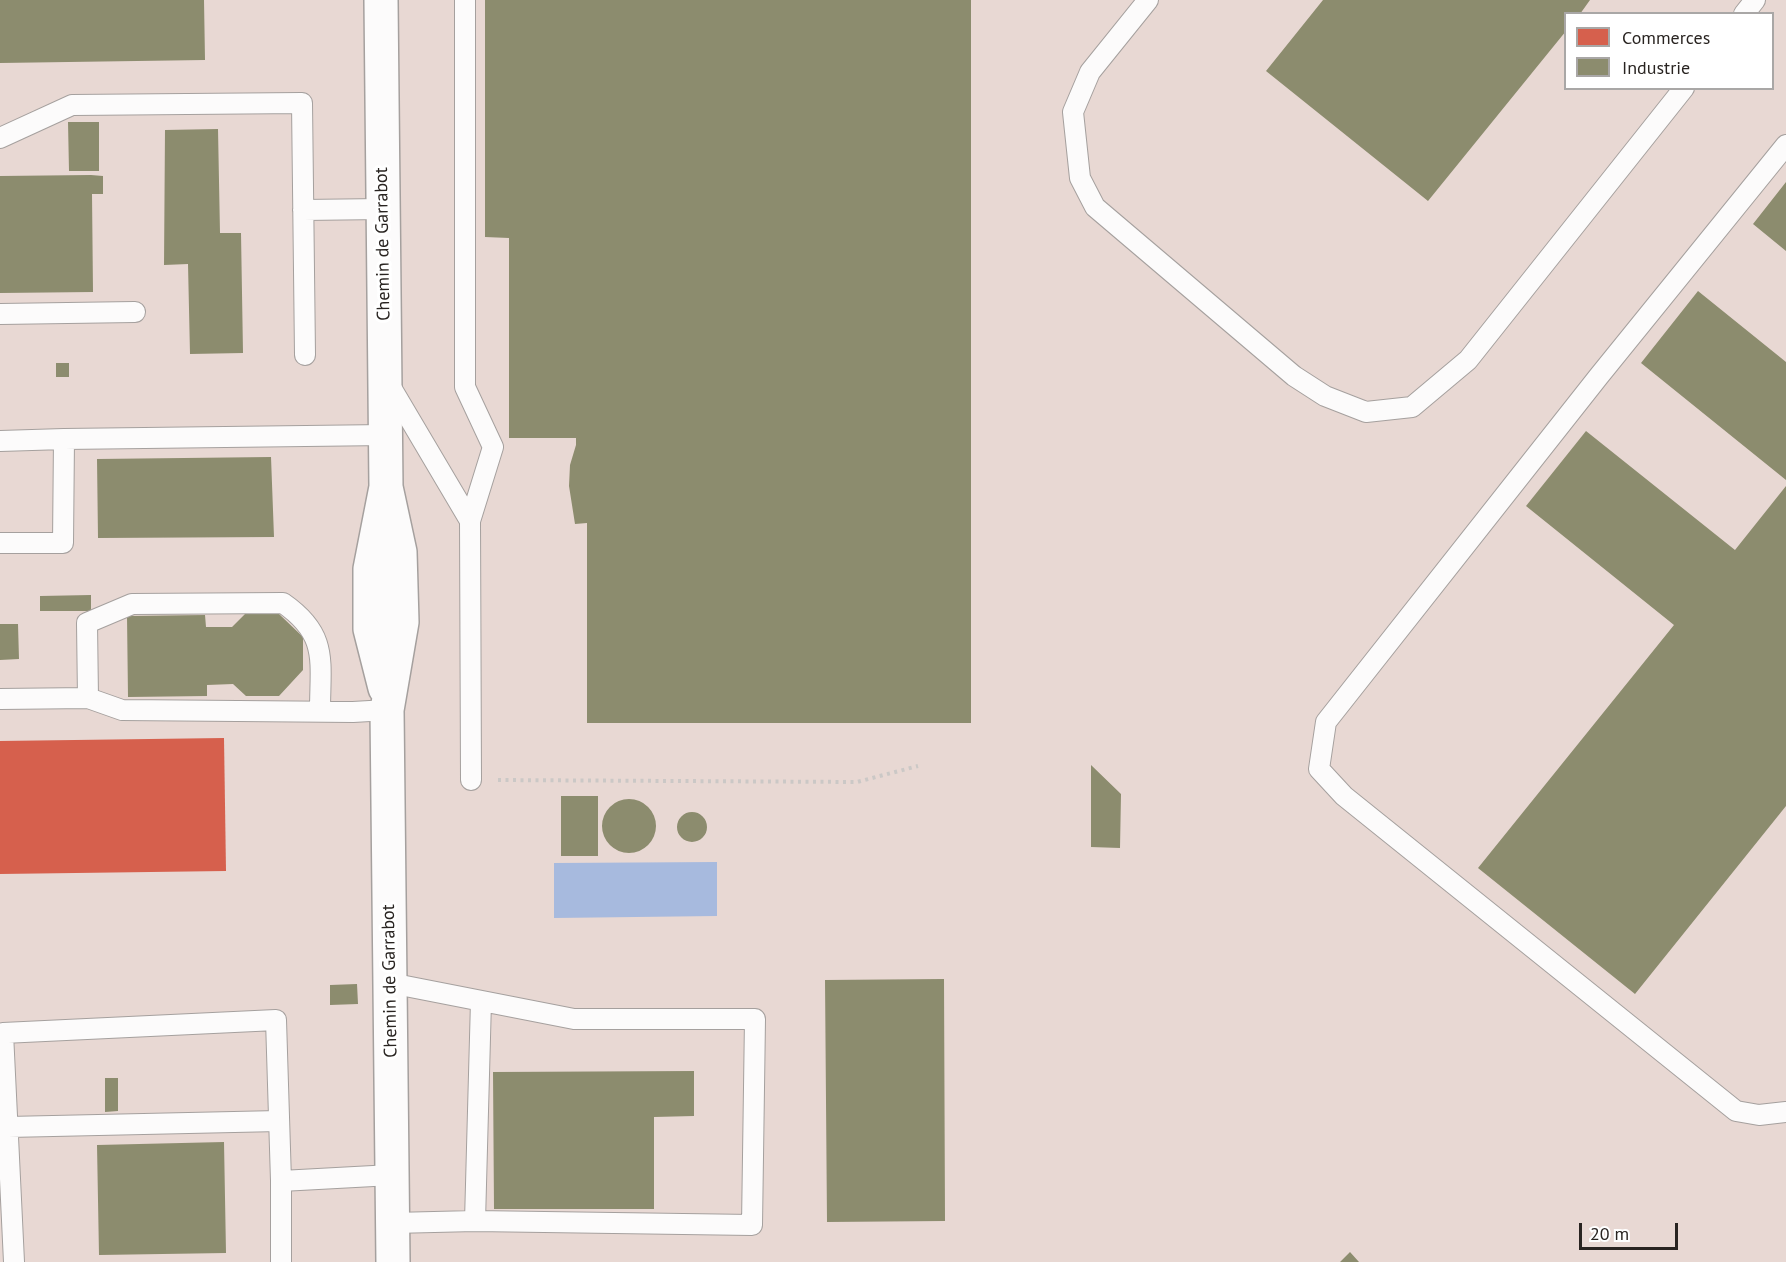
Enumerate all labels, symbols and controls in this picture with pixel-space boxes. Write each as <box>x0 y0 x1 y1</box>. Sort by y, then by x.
legend <box>1564 12 1774 90</box>
text: Commerces <box>1622 26 1710 49</box>
text: Industrie <box>1622 56 1690 79</box>
street label: Chemin de Garrabot <box>371 167 395 321</box>
street label: Chemin de Garrabot <box>378 904 402 1058</box>
scale bar <box>1582 1211 1681 1249</box>
text: 20 m <box>1590 1222 1629 1245</box>

